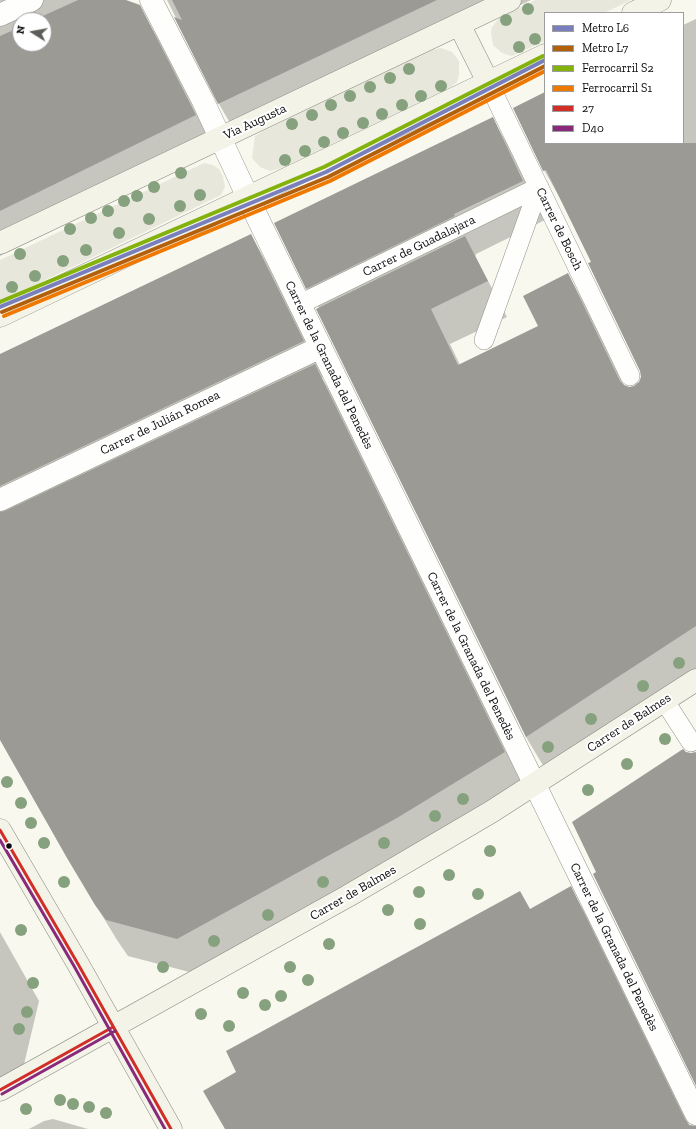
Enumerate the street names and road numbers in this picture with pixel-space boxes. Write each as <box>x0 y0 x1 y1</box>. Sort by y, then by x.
street label: Via Augusta <box>221 101 289 143</box>
street label: Carrer de Bosch <box>532 185 586 273</box>
street label: Carrer de Guadalajara <box>360 212 478 280</box>
street label: Carrer de la Granada del Penedès <box>281 278 377 452</box>
street label: Carrer de Julián Romea <box>98 387 222 459</box>
street label: Carrer de la Granada del Penedès <box>423 569 519 743</box>
street label: Carrer de Balmes <box>584 690 674 756</box>
street label: Carrer de la Granada del Penedès <box>566 860 662 1034</box>
street label: Carrer de Balmes <box>307 862 399 924</box>

